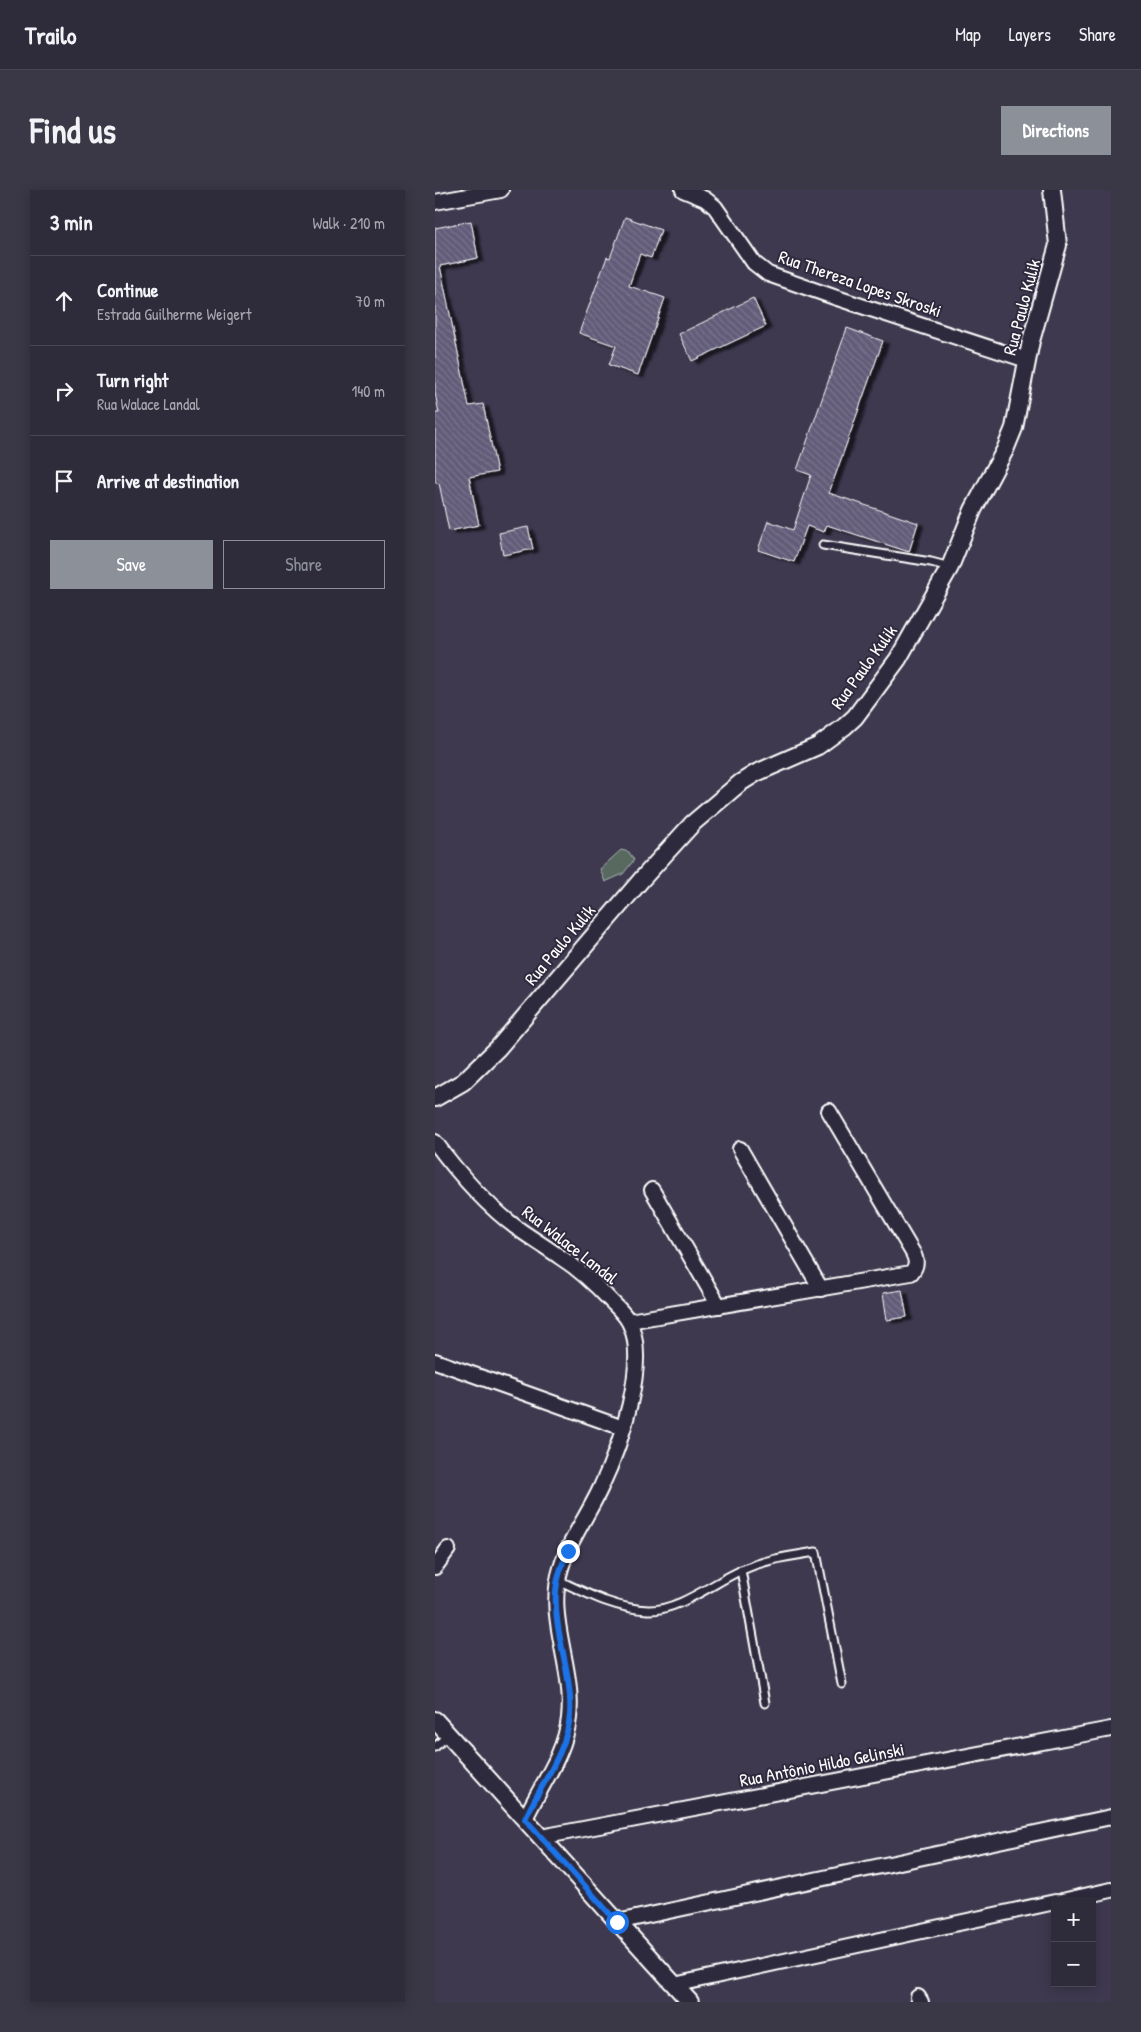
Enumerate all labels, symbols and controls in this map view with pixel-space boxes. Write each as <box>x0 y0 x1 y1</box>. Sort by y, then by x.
text: Trailo <box>25 19 76 51</box>
text: Map <box>955 22 981 47</box>
text: Layers <box>1009 22 1051 47</box>
text: Share <box>1079 22 1116 47</box>
button: Directions <box>1001 106 1111 155</box>
text: Find us <box>30 107 116 154</box>
text: 3 min <box>50 208 93 237</box>
text: Walk · 210 m <box>312 212 385 234</box>
street label: Rua Thereza Lopes Skroski <box>775 244 945 323</box>
street label: Rua Paulo Kulik <box>997 256 1046 358</box>
text: Continue <box>97 277 158 303</box>
icon: ahead <box>50 287 78 315</box>
text: 70 m <box>355 290 385 312</box>
text: Estrada Guilherme Weigert <box>97 303 251 325</box>
text: Turn right <box>97 367 168 393</box>
icon: right <box>50 377 78 405</box>
text: 140 m <box>351 380 385 402</box>
text: Rua Walace Landal <box>97 393 200 415</box>
icon: arrive <box>50 467 78 495</box>
text: Arrive at destination <box>97 468 239 494</box>
button: Save <box>50 540 213 589</box>
button: Share <box>223 540 385 589</box>
street label: Rua Paulo Kulik <box>825 619 903 714</box>
street label: Rua Paulo Kulik <box>518 898 601 990</box>
street label: Rua Walace Landal <box>517 1199 624 1290</box>
route end <box>557 1540 580 1563</box>
street label: Rua Antônio Hildo Gelinski <box>737 1736 906 1793</box>
map controls <box>1051 1897 1096 1987</box>
button: + <box>1051 1897 1096 1942</box>
route start <box>606 1911 629 1934</box>
button: − <box>1051 1942 1096 1987</box>

